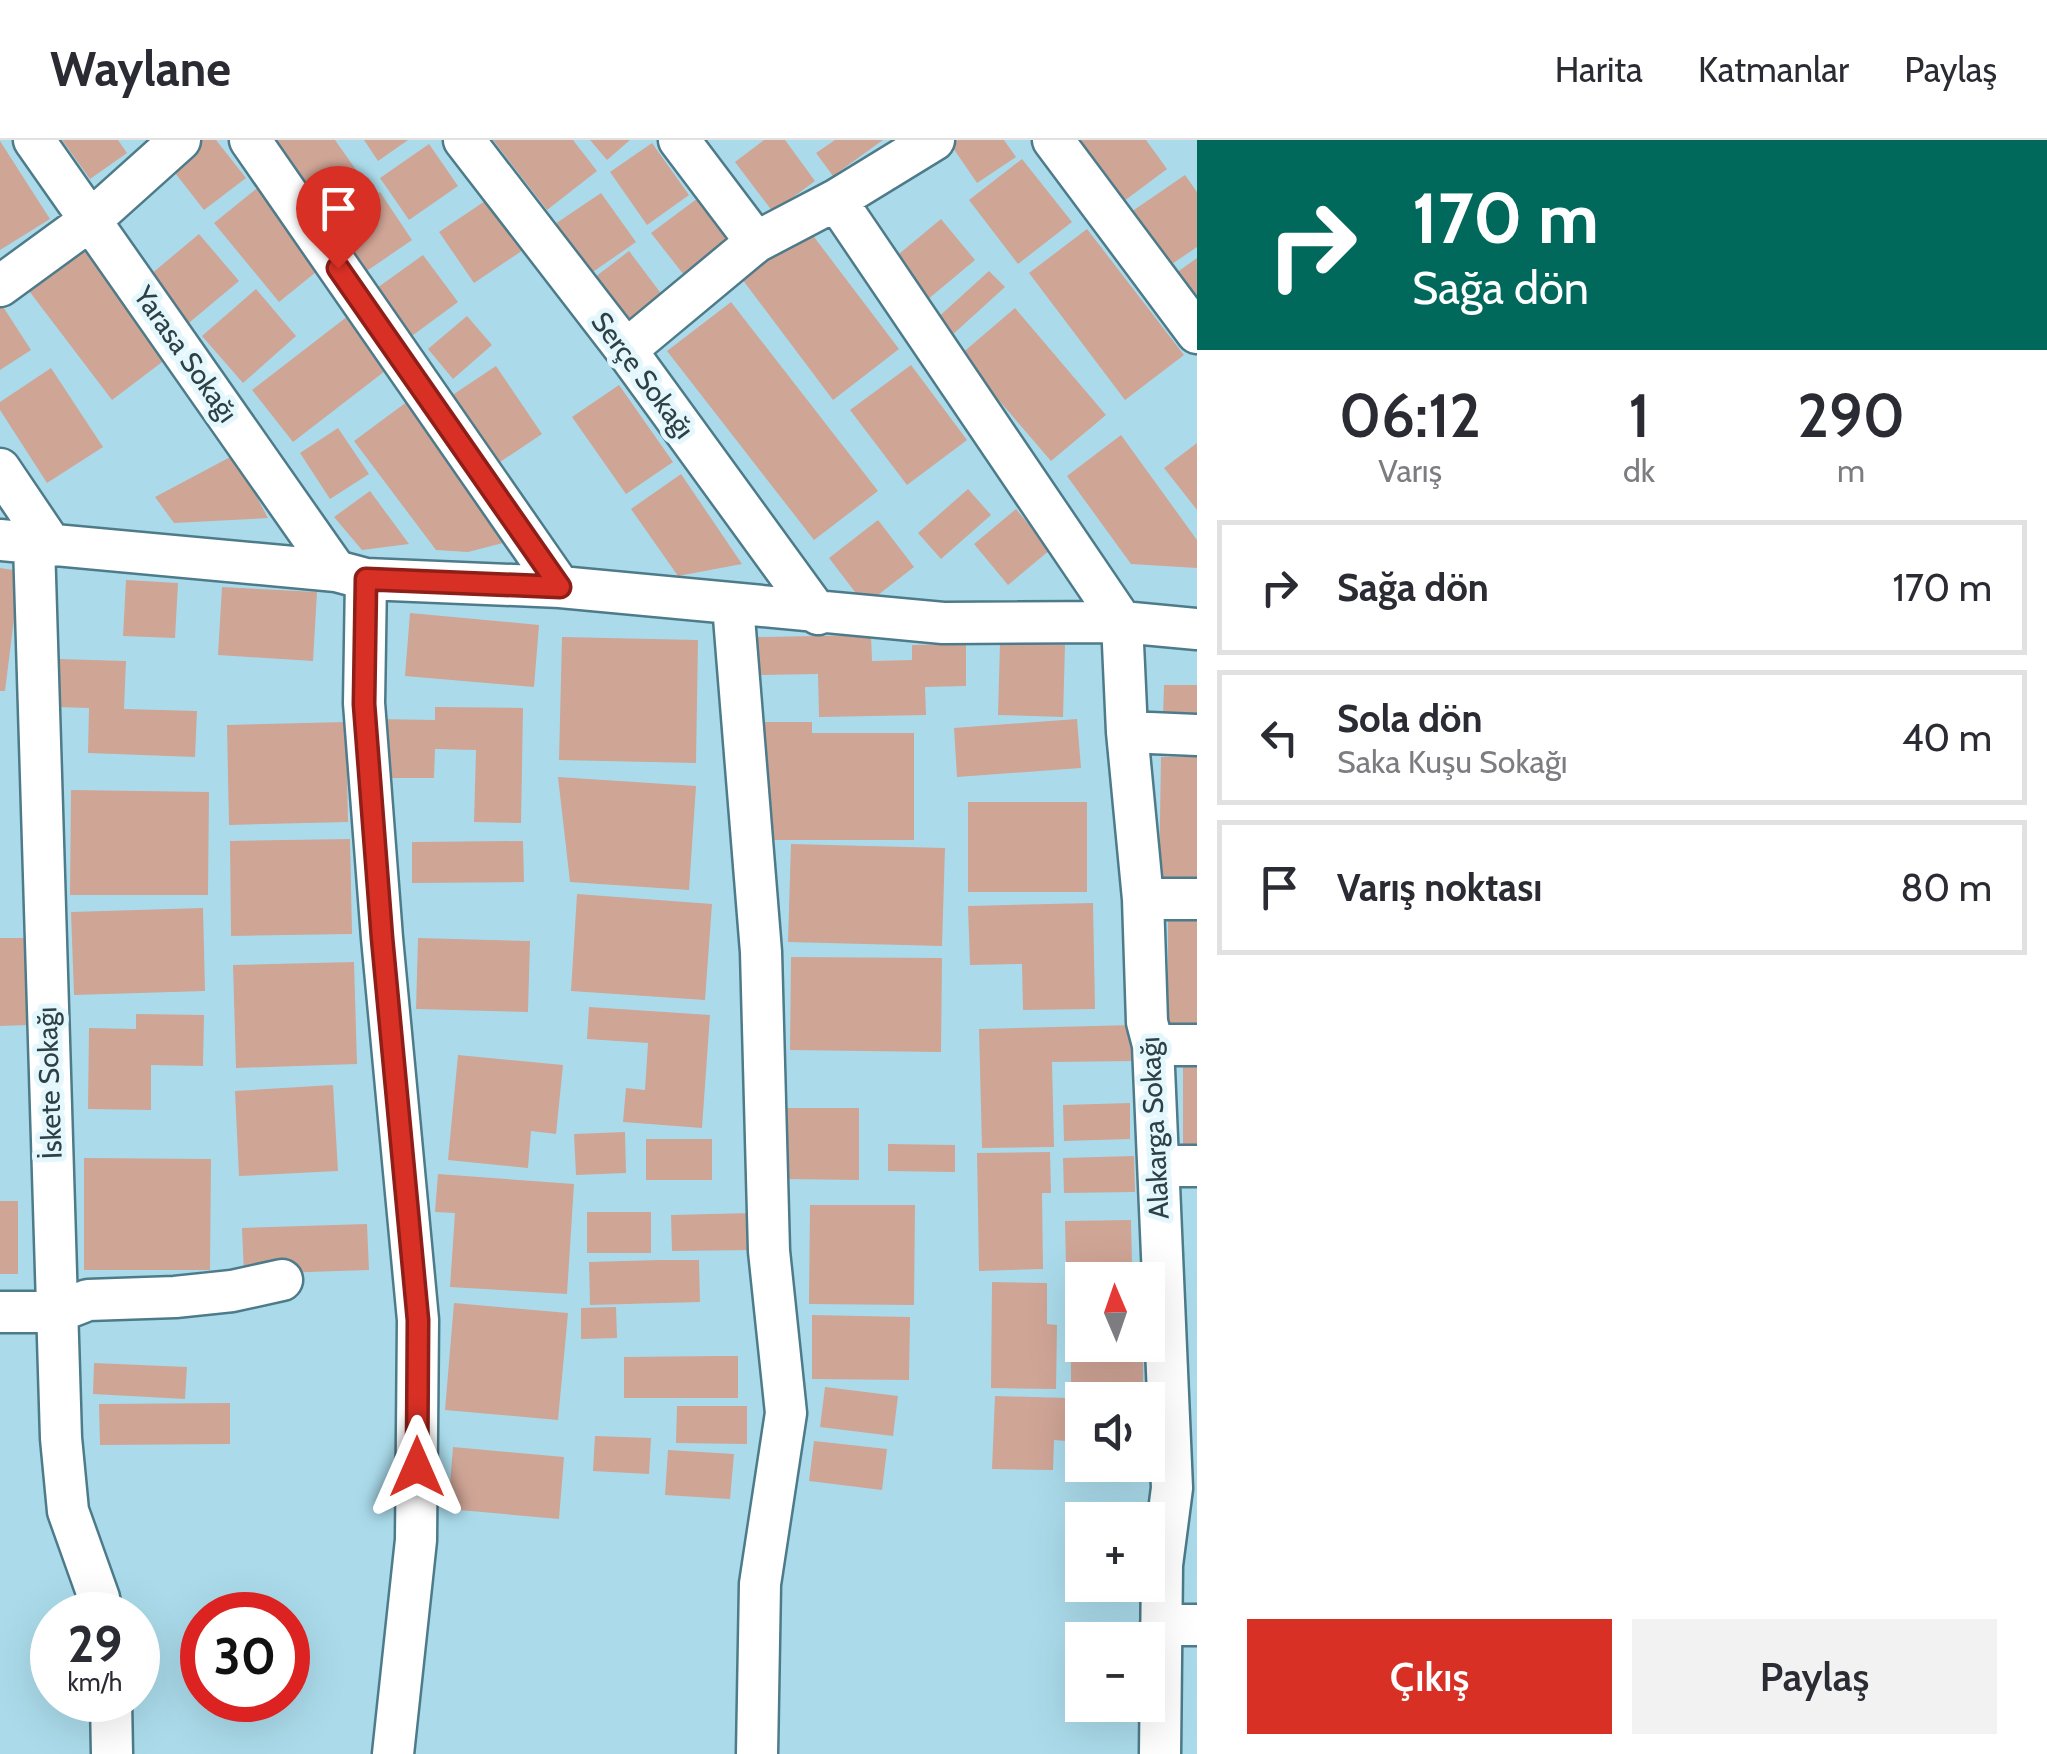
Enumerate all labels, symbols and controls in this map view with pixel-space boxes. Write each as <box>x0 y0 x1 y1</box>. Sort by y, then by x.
text: Waylane <box>50 40 231 98</box>
text: Harita <box>1555 48 1643 91</box>
text: Katmanlar <box>1698 48 1849 91</box>
text: Paylaş <box>1904 48 1997 91</box>
pin <box>296 166 381 269</box>
text: 170 m <box>1412 175 1599 261</box>
icon: right <box>1247 180 1377 310</box>
icon: arrive <box>311 181 366 236</box>
text: Sağa dön <box>1412 261 1589 315</box>
street label: Yarasa Sokağı <box>126 279 245 429</box>
street label: Serçe Sokağı <box>584 305 702 445</box>
text: 06:12 <box>1339 379 1481 452</box>
text: 1 <box>1629 379 1650 452</box>
text: 290 <box>1797 379 1905 452</box>
text: Varış <box>1378 451 1442 490</box>
text: dk <box>1623 451 1655 490</box>
text: m <box>1837 451 1865 490</box>
icon: right <box>1252 560 1307 615</box>
text: Sağa dön <box>1337 564 1489 611</box>
text: 170 m <box>1892 564 1992 611</box>
text: Sola dön <box>1337 695 1483 742</box>
icon: left <box>1252 710 1307 765</box>
text: 40 m <box>1902 714 1992 761</box>
text: Saka Kuşu Sokağı <box>1337 742 1568 781</box>
icon: arrive <box>1252 860 1307 915</box>
text: Varış noktası <box>1337 864 1542 911</box>
text: 80 m <box>1901 864 1992 911</box>
street label: İskete Sokağı <box>29 1006 69 1160</box>
street label: Alakarga Sokağı <box>1132 1036 1176 1220</box>
north arrow <box>1065 1262 1165 1362</box>
map controls <box>1065 1262 1165 1722</box>
button: sound <box>1065 1382 1165 1482</box>
position arrow <box>365 1415 469 1519</box>
button: + <box>1065 1502 1165 1602</box>
speed limit sign: 30 <box>180 1592 310 1722</box>
text: 29 <box>68 1614 122 1675</box>
button: Çıkış <box>1247 1619 1612 1734</box>
button: Paylaş <box>1632 1619 1997 1734</box>
button: − <box>1065 1622 1165 1722</box>
text: km/h <box>68 1667 122 1697</box>

